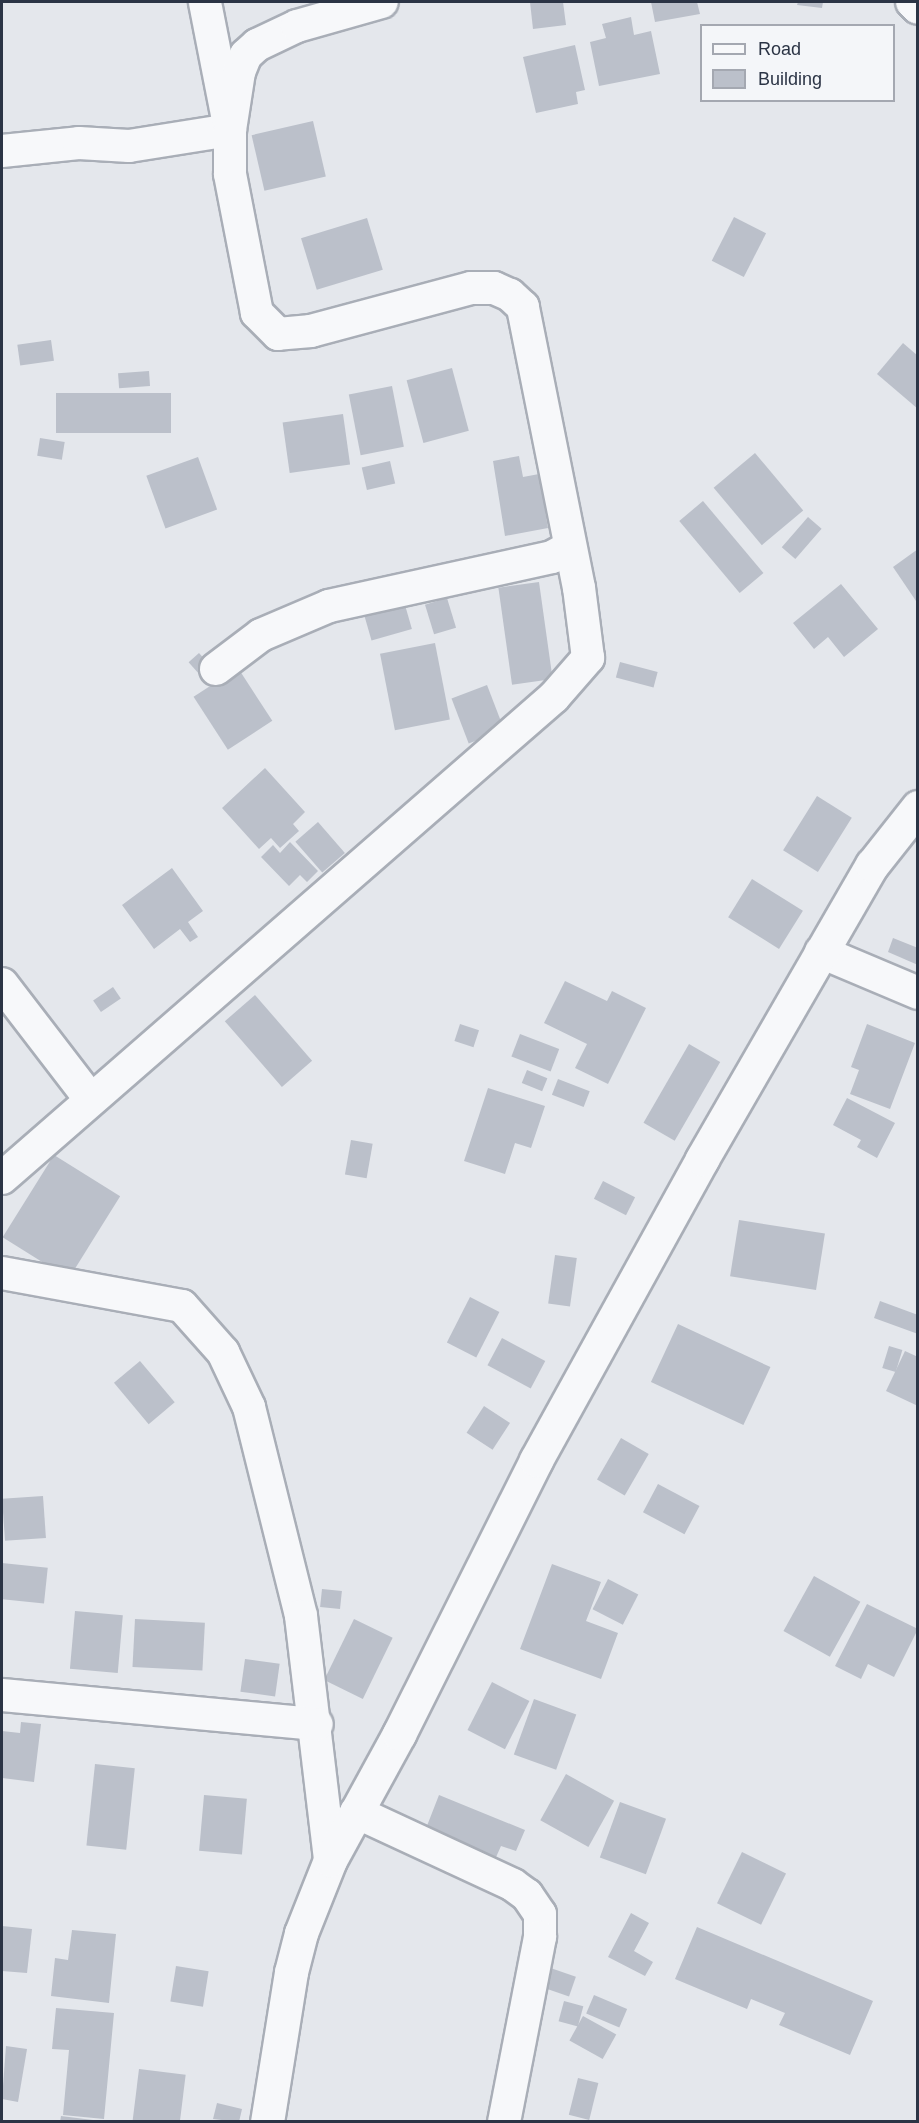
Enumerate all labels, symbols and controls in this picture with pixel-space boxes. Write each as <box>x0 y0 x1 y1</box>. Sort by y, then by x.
legend <box>700 24 895 102</box>
text: Road <box>758 39 801 59</box>
text: Building <box>758 69 822 89</box>

